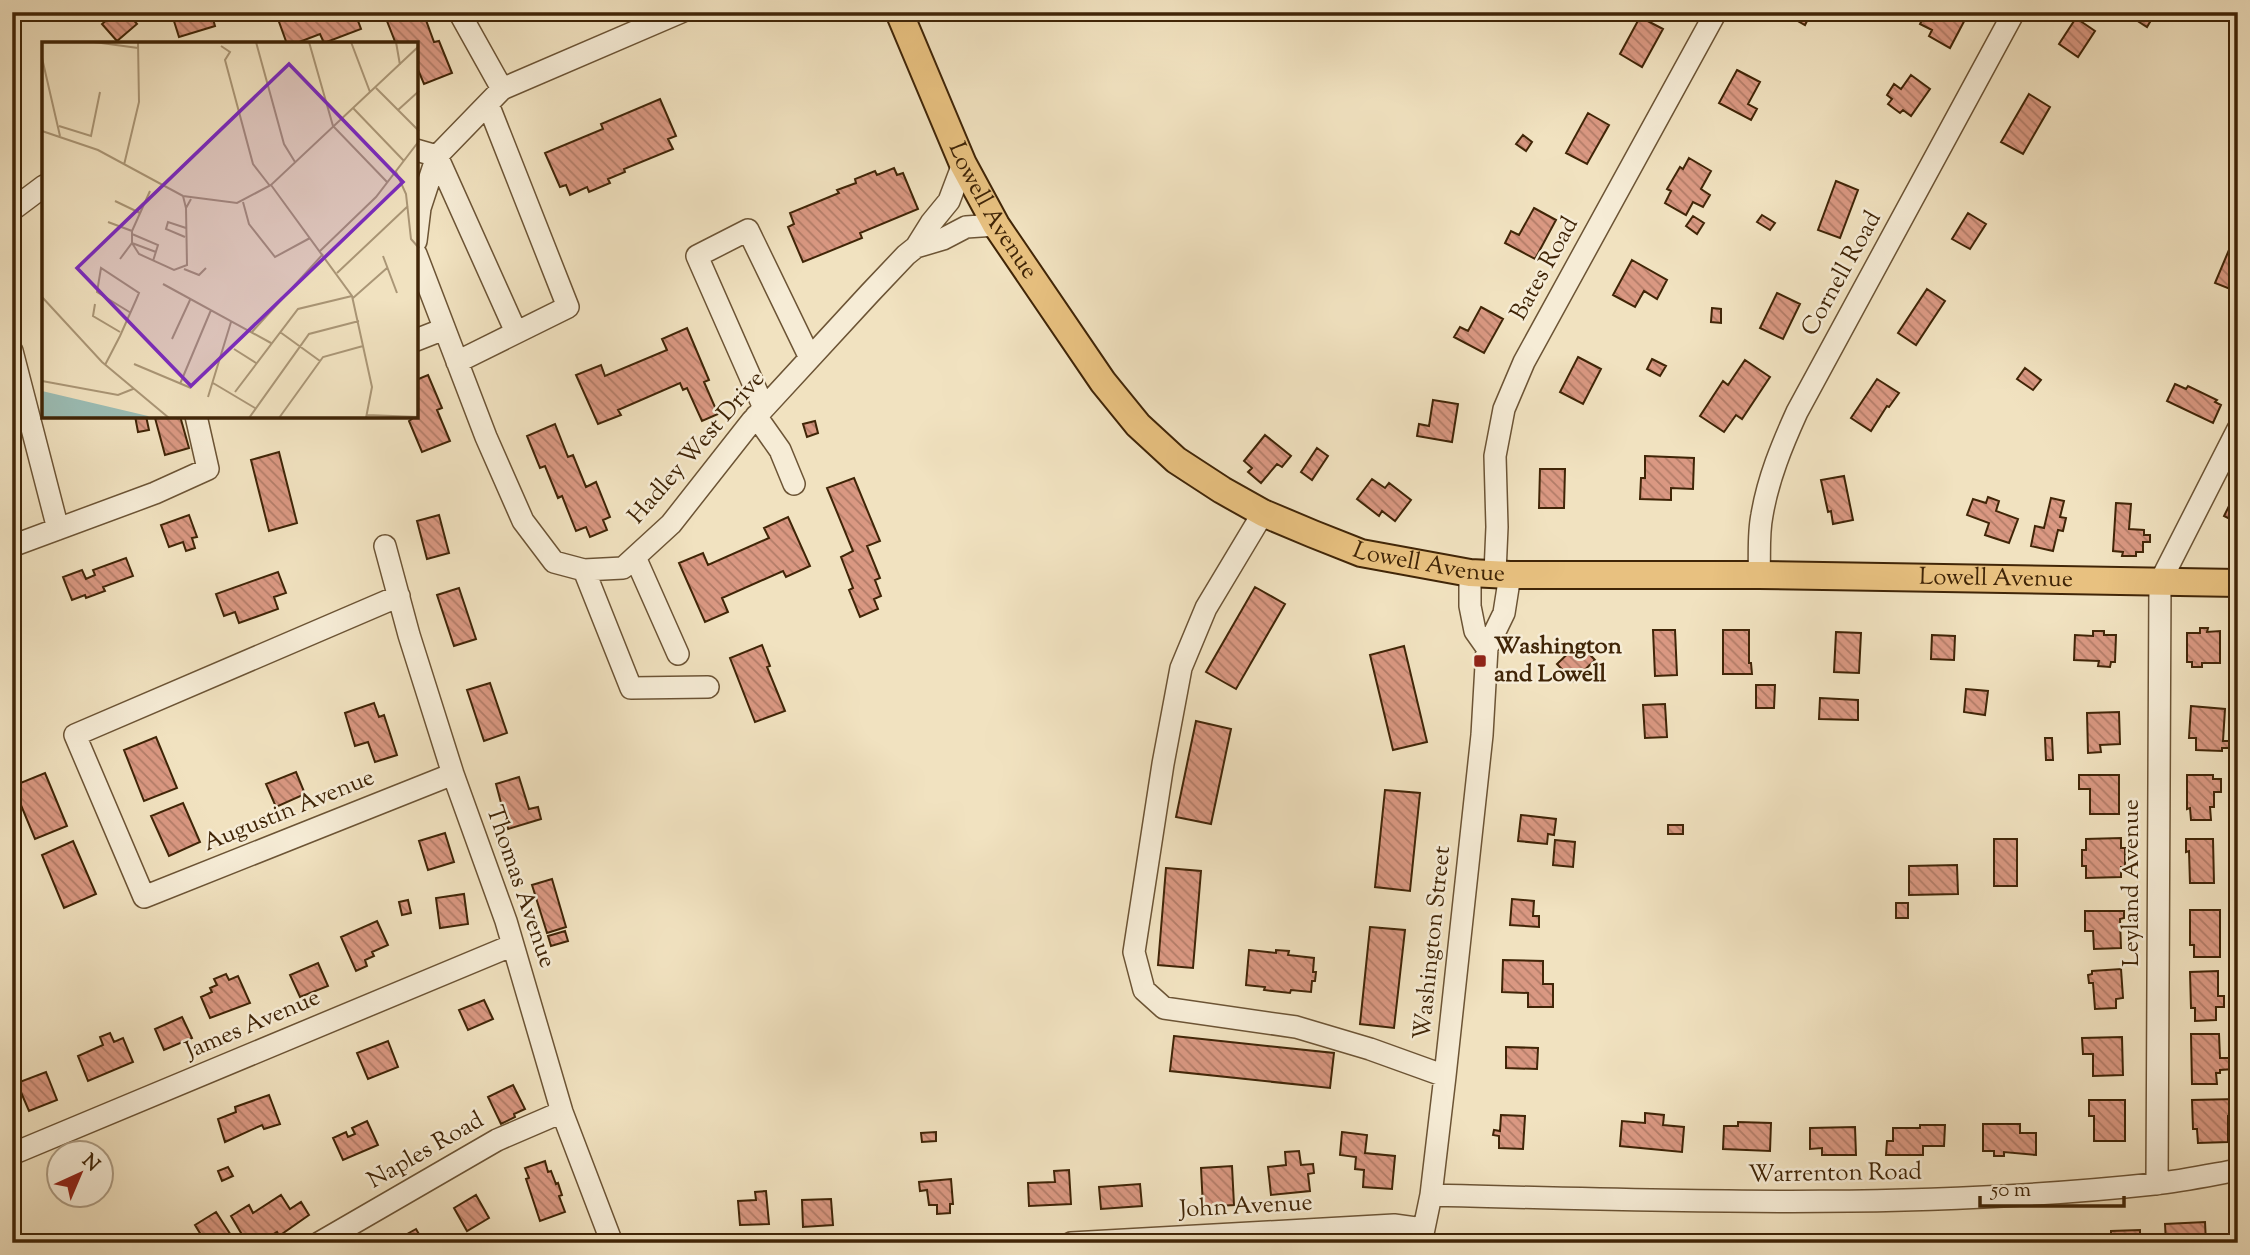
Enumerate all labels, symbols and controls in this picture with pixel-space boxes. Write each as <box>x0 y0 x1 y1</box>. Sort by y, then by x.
inset map <box>42 42 418 418</box>
street label: Lowell Avenue <box>939 137 1045 286</box>
street label: Cornell Road <box>1794 205 1891 343</box>
street label: Bates Road <box>1503 211 1588 327</box>
street label: Hadley West Drive <box>621 364 773 532</box>
street label: Lowell Avenue <box>1347 534 1506 592</box>
street label: Lowell Avenue <box>1919 561 2073 597</box>
place label: Washington and Lowell <box>1494 630 1623 692</box>
marker: Washington and Lowell <box>1472 653 1488 669</box>
street label: Augustin Avenue <box>198 761 380 861</box>
street label: Leyland Avenue <box>2115 799 2149 967</box>
street label: Thomas Avenue <box>476 801 564 973</box>
street label: Washington Street <box>1406 844 1460 1042</box>
street label: James Avenue <box>178 981 326 1069</box>
street label: Naples Road <box>362 1104 491 1198</box>
north arrow <box>46 1140 116 1210</box>
text: N <box>75 1149 105 1179</box>
street label: Warrenton Road <box>1748 1155 1923 1193</box>
scale bar <box>1980 1164 2124 1208</box>
text: 50 m <box>1990 1176 2031 1206</box>
street label: John Avenue <box>1176 1187 1314 1228</box>

